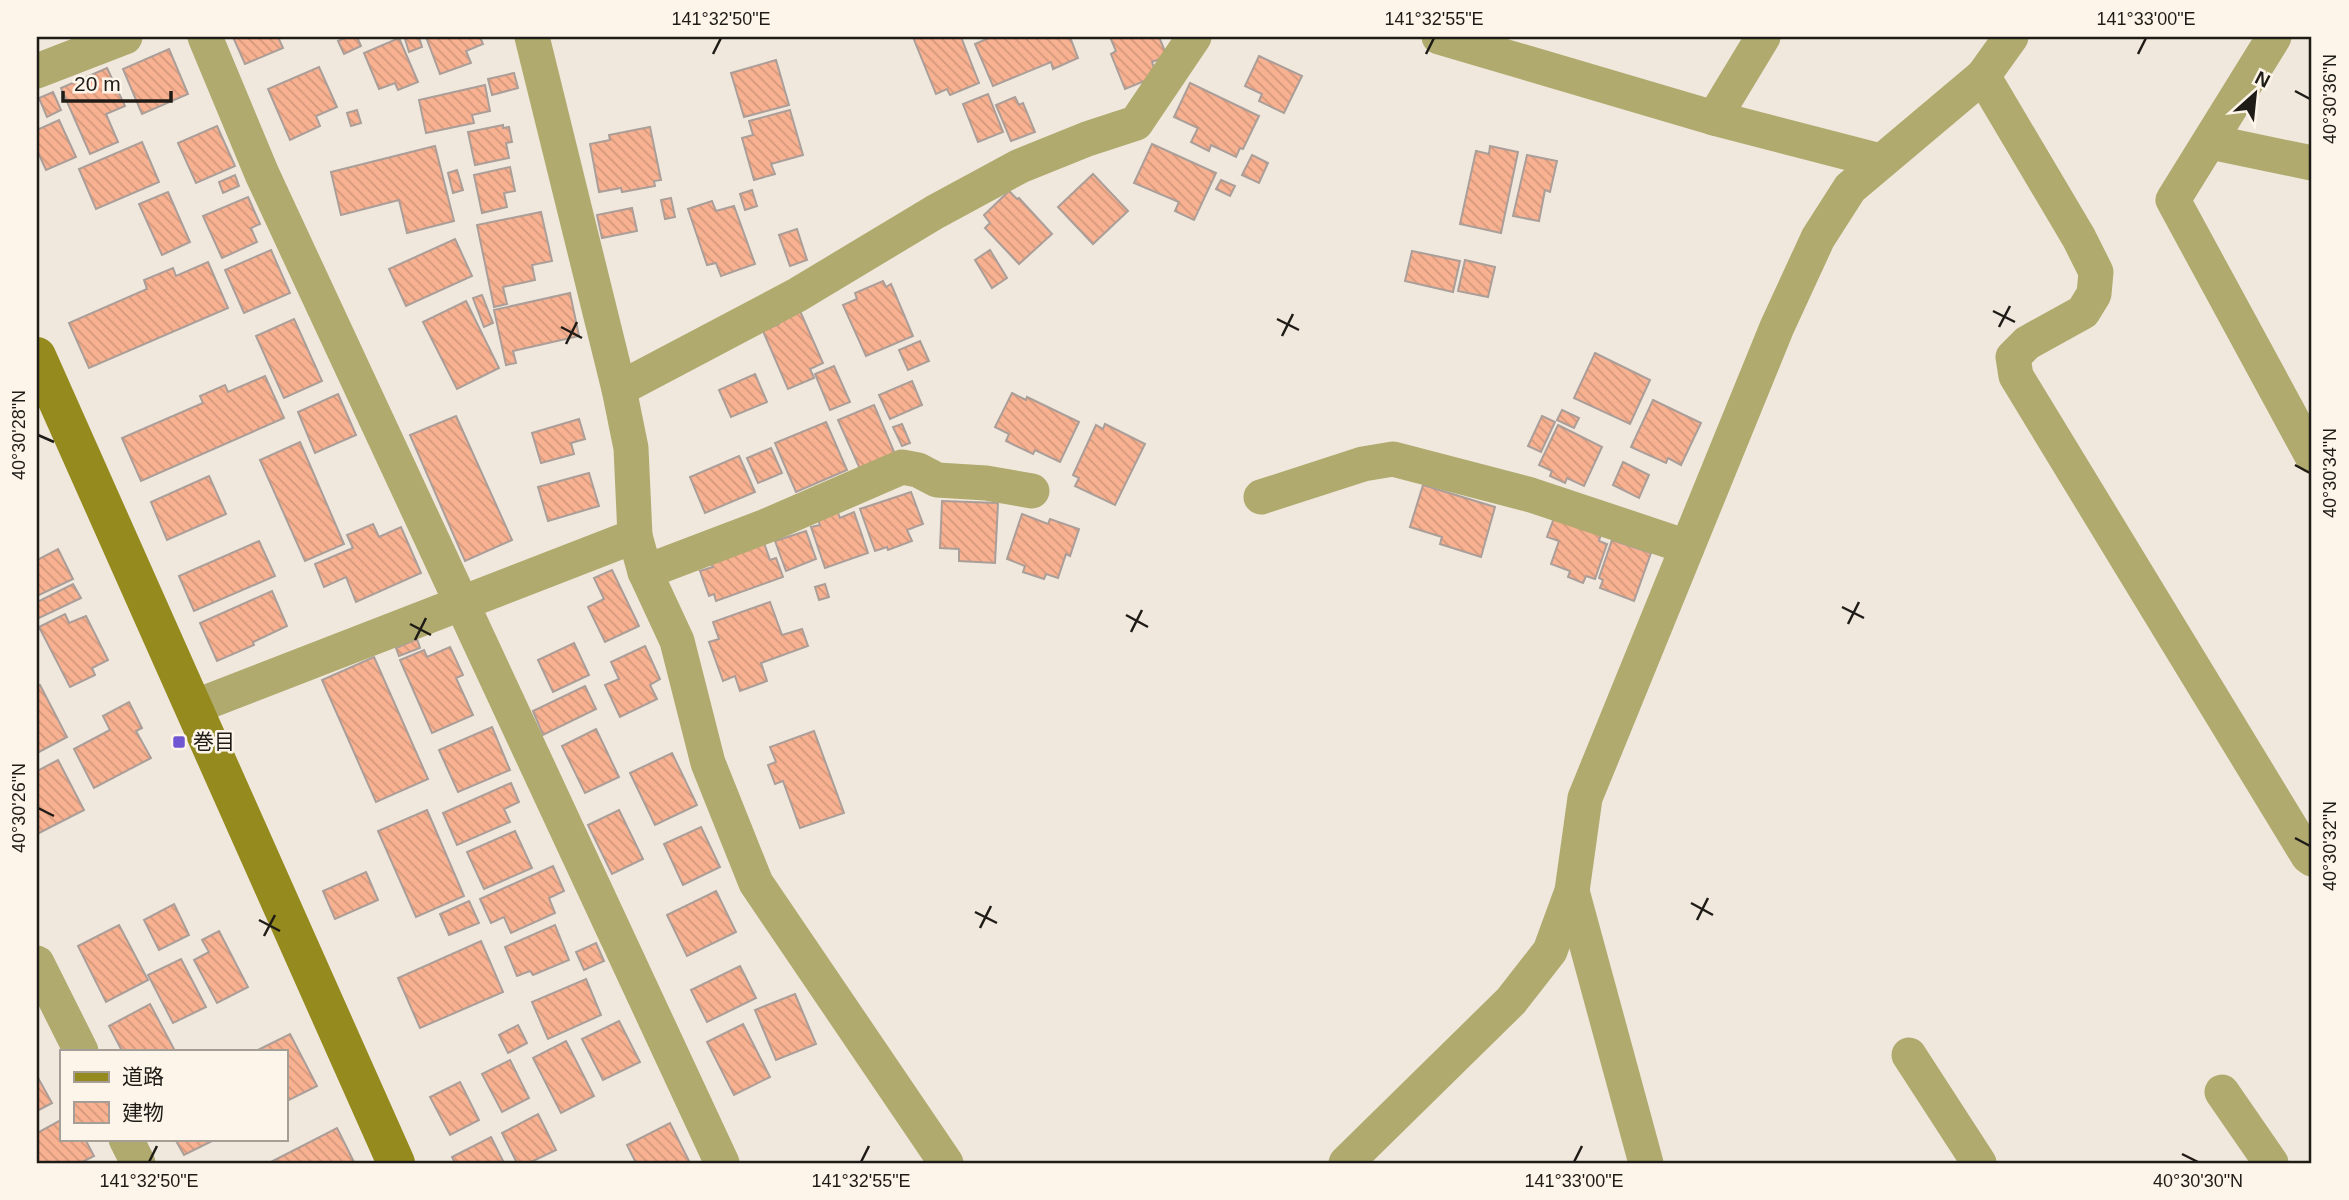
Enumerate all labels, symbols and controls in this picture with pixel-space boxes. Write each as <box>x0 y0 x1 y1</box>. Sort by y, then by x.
text: 141°32'50"E <box>671 9 771 29</box>
text: 141°32'55"E <box>1384 9 1484 29</box>
text: 141°33'00"E <box>2096 9 2196 29</box>
text: 40°30'36"N <box>2320 54 2340 144</box>
scale bar <box>63 60 172 104</box>
north arrow <box>2220 60 2290 130</box>
text: N <box>2252 67 2273 92</box>
text: 20 m <box>74 72 121 95</box>
text: 40°30'28"N <box>9 390 29 480</box>
text: 40°30'34"N <box>2320 428 2340 518</box>
place label: 巻目 <box>193 730 235 753</box>
marker: 巻目 <box>171 734 187 750</box>
text: 40°30'26"N <box>9 763 29 853</box>
text: 40°30'32"N <box>2320 801 2340 891</box>
legend <box>60 1050 287 1140</box>
text: 道路 <box>122 1065 164 1088</box>
text: 建物 <box>122 1101 164 1124</box>
text: 141°32'50"E <box>99 1171 199 1191</box>
text: 141°32'55"E <box>811 1171 911 1191</box>
text: 141°33'00"E <box>1524 1171 1624 1191</box>
text: 40°30'30"N <box>2153 1171 2243 1191</box>

